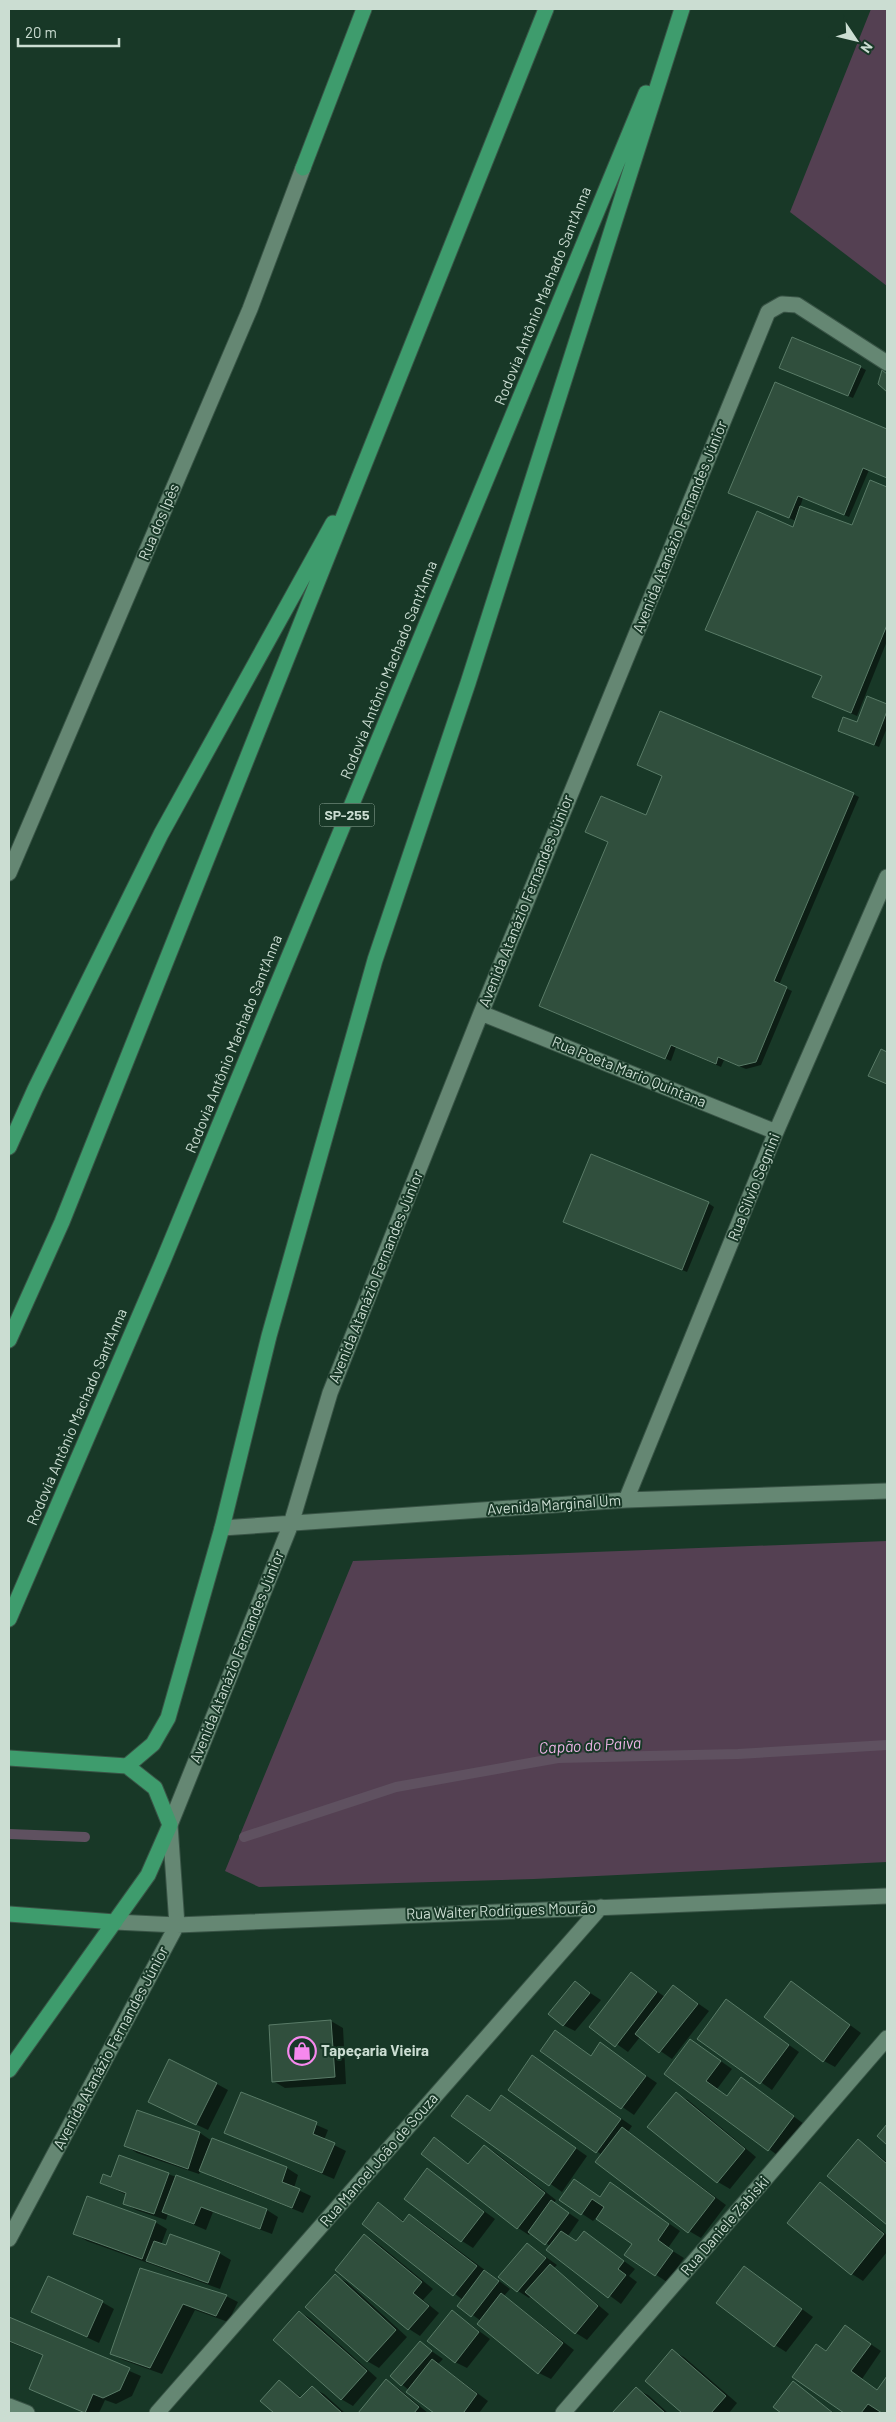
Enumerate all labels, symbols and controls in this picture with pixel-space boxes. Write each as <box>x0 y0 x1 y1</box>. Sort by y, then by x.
scale bar <box>18 15 119 47</box>
north arrow <box>831 15 881 65</box>
text: 20 m <box>25 23 57 41</box>
text: N <box>857 39 877 56</box>
street label: Rodovia Antônio Machado Sant'Anna <box>490 184 594 407</box>
street label: Avenida Atanázio Fernandes Júnior <box>628 417 730 635</box>
street label: Rua dos Ipês <box>134 481 182 563</box>
street label: Rodovia Antônio Machado Sant'Anna <box>336 558 440 781</box>
street label: Avenida Atanázio Fernandes Júnior <box>474 791 576 1009</box>
road number: SP-255 <box>320 804 374 826</box>
street label: Rodovia Antônio Machado Sant'Anna <box>181 932 285 1155</box>
street label: Rua Poeta Mario Quintana <box>550 1032 709 1110</box>
street label: Rua Silvio Segnini <box>723 1130 783 1243</box>
street label: Avenida Atanázio Fernandes Júnior <box>324 1167 426 1385</box>
street label: Rodovia Antônio Machado Sant'Anna <box>22 1305 130 1528</box>
street label: Avenida Marginal Um <box>486 1490 621 1518</box>
street label: Avenida Atanázio Fernandes Júnior <box>185 1547 287 1765</box>
water label: Capão do Paiva <box>538 1732 642 1757</box>
street label: Rua Walter Rodrigues Mourão <box>406 1898 596 1922</box>
street label: Avenida Atanázio Fernandes Júnior <box>49 1942 172 2152</box>
shop icon: Tapeçaria Vieira <box>287 2036 317 2066</box>
place label: Tapeçaria Vieira <box>321 2041 429 2059</box>
street label: Rua Manoel João de Souza <box>315 2089 441 2230</box>
street label: Rua Daniele Zabiski <box>676 2172 772 2279</box>

